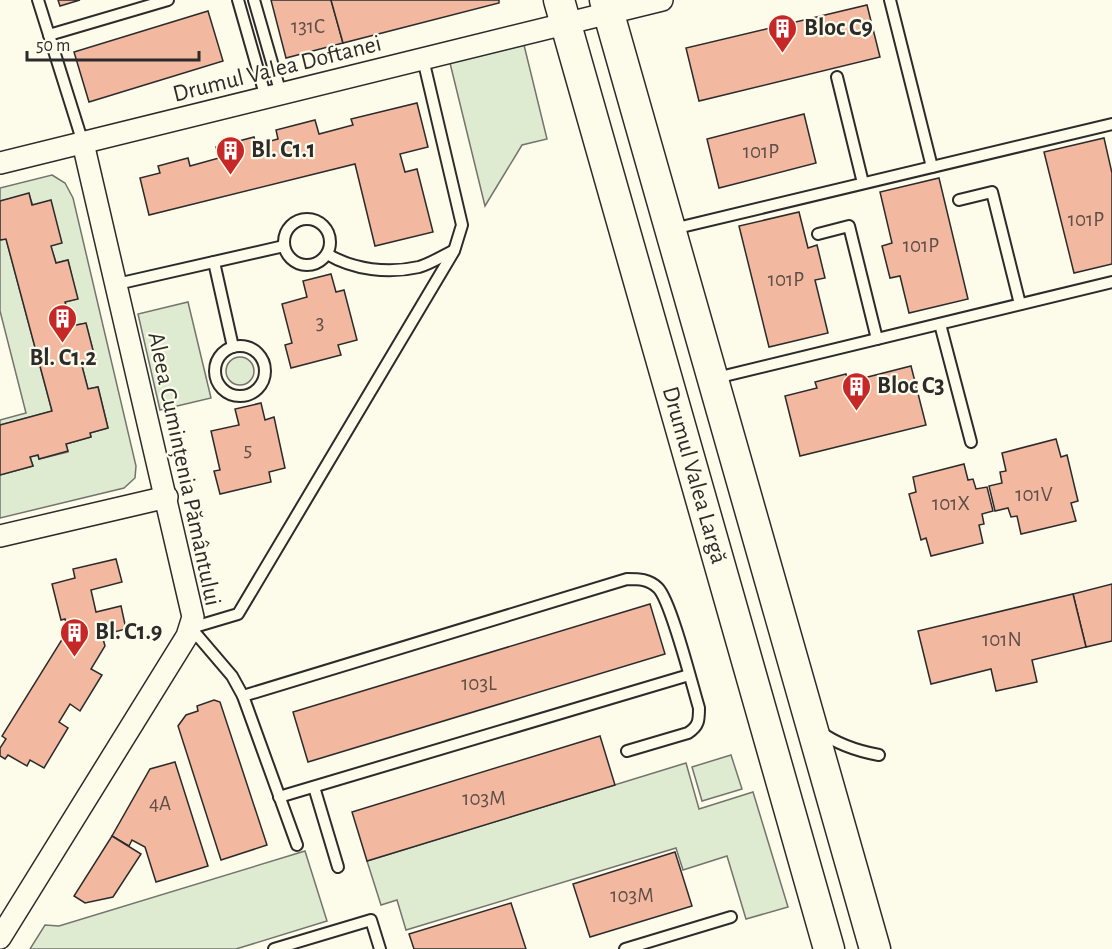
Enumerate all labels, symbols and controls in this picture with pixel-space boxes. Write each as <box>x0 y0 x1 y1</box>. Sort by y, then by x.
building icon: Bloc C9 <box>767 12 799 54</box>
house number: 131C <box>291 16 325 37</box>
place label: Bloc C9 <box>804 16 873 40</box>
scale bar <box>27 24 200 62</box>
street label: Drumul Valea Doftanei <box>170 31 384 107</box>
text: 50 m <box>36 37 70 55</box>
building icon: Bl. C1.1 <box>214 134 246 176</box>
place label: Bl. C1.1 <box>251 138 316 162</box>
house number: 101P <box>743 141 779 162</box>
house number: 101P <box>1068 209 1104 230</box>
house number: 101P <box>903 235 939 256</box>
house number: 101P <box>768 269 804 290</box>
building icon: Bl. C1.2 <box>47 302 79 344</box>
house number: 3 <box>316 312 324 333</box>
street label: Aleea Cumințenia Pământului <box>142 330 225 608</box>
place label: Bl. C1.2 <box>29 346 97 370</box>
building icon: Bloc C3 <box>840 370 872 412</box>
place label: Bloc C3 <box>877 374 945 398</box>
street label: Drumul Valea Largă <box>658 384 731 567</box>
house number: 5 <box>244 439 252 460</box>
house number: 101V <box>1015 484 1053 505</box>
house number: 101X <box>932 493 970 514</box>
building icon: Bl. C1.9 <box>58 616 90 658</box>
place label: Bl. C1.9 <box>95 620 162 644</box>
house number: 101N <box>982 629 1022 650</box>
house number: 103L <box>461 673 497 694</box>
house number: 103M <box>462 788 506 809</box>
house number: 4A <box>149 793 171 814</box>
house number: 103M <box>610 885 654 906</box>

